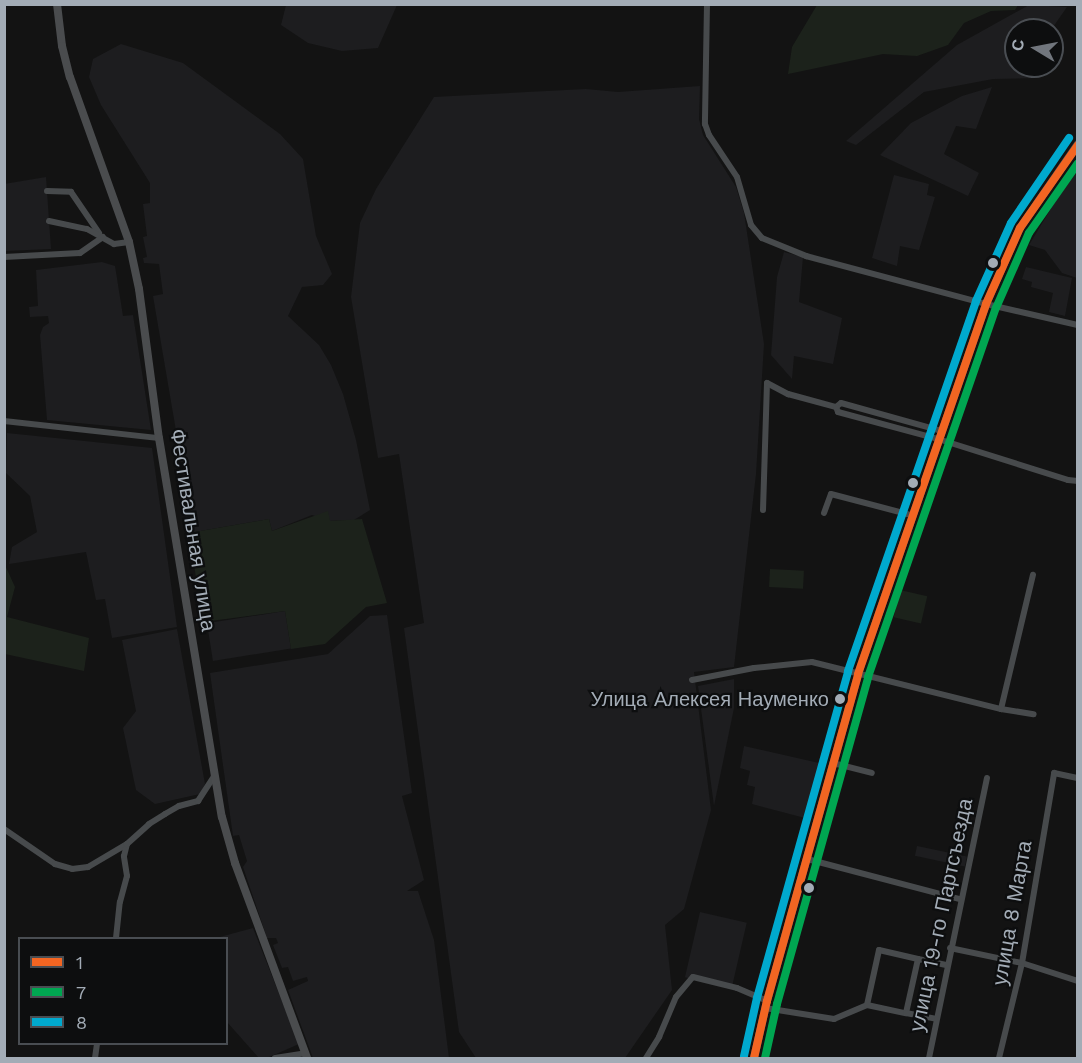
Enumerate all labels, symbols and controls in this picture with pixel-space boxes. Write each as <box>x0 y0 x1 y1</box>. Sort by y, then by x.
north arrow <box>1004 18 1064 78</box>
text: С <box>1007 38 1028 52</box>
unlabelled marker <box>987 257 999 269</box>
street label: Фестивальная улица <box>165 427 221 633</box>
unlabelled marker <box>907 477 919 489</box>
place label: Улица Алексея Науменко <box>590 687 829 711</box>
marker: Улица Алексея Науменко <box>834 693 846 705</box>
street label: улица 19-го Партсъезда <box>904 796 978 1034</box>
street label: улица 8 Марта <box>987 839 1037 987</box>
unlabelled marker <box>803 882 815 894</box>
legend <box>18 937 228 1045</box>
text: 1 <box>76 952 83 973</box>
text: 7 <box>76 982 86 1003</box>
text: 8 <box>76 1012 87 1033</box>

